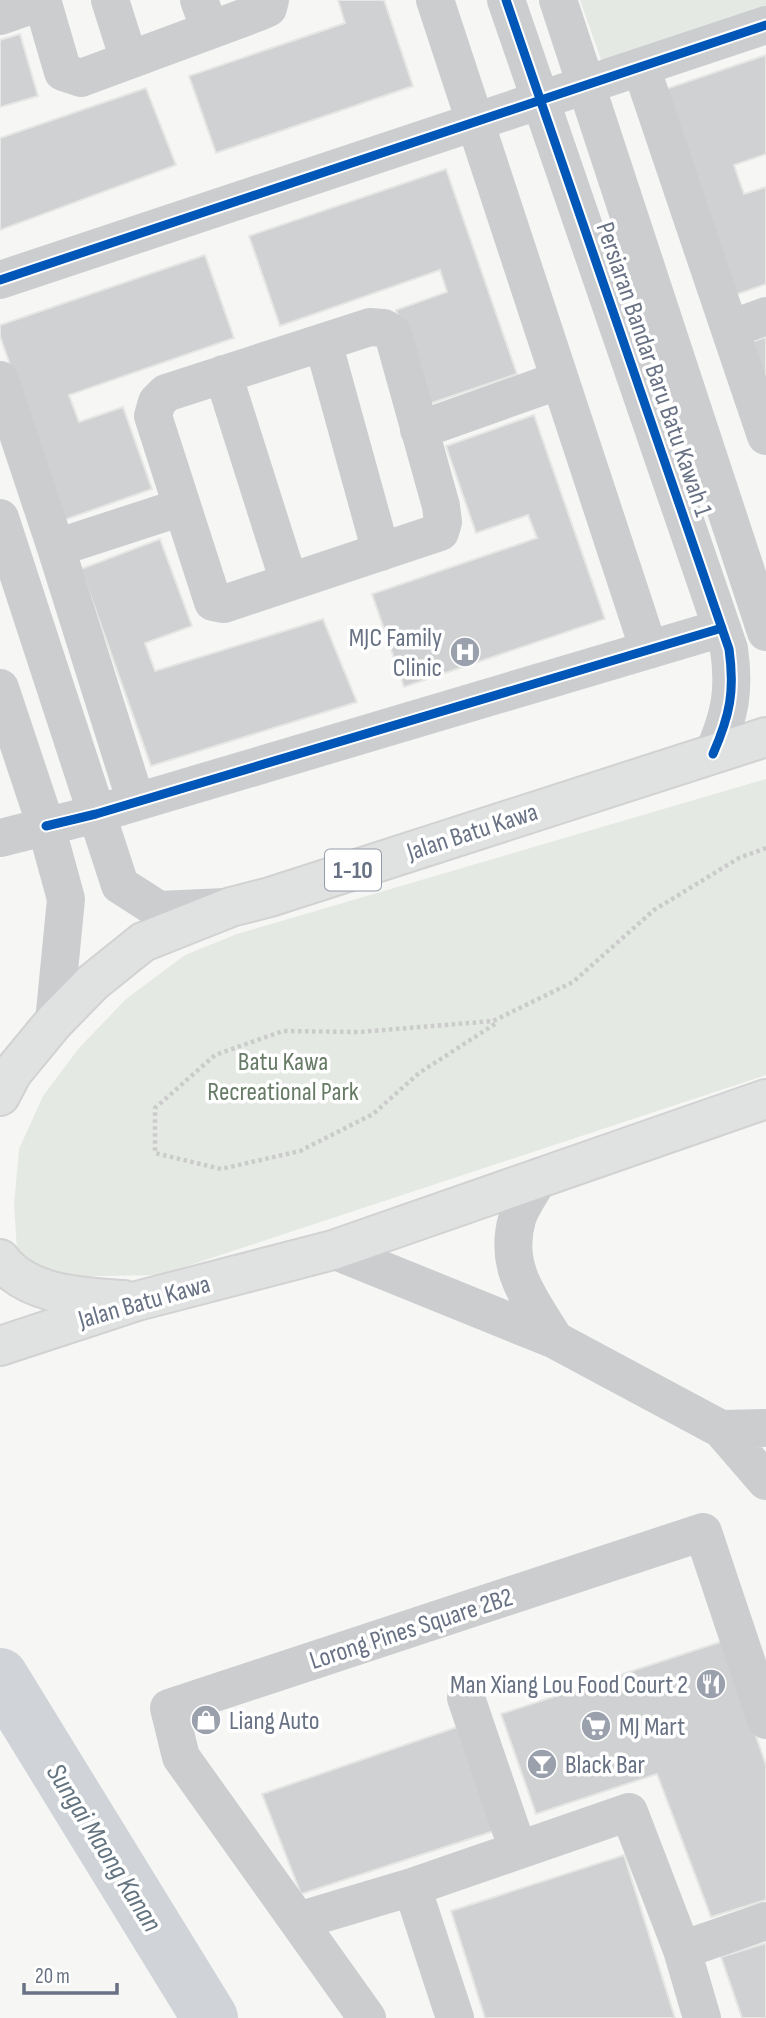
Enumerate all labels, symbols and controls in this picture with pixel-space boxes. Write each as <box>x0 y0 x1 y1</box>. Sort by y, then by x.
street label: Persiaran Bandar Baru Batu Kawah 1 <box>589 218 719 521</box>
place label: MJC Family Clinic <box>349 623 442 684</box>
hospital icon: MJC Family Clinic <box>448 635 482 669</box>
street label: Jalan Batu Kawa <box>402 797 542 868</box>
road number: 1-10 <box>325 850 381 890</box>
park label: Batu Kawa Recreational Park <box>207 1047 359 1108</box>
street label: Jalan Batu Kawa <box>74 1269 214 1336</box>
street label: Lorong Pines Square 2B2 <box>306 1582 517 1677</box>
restaurant icon: Man Xiang Lou Food Court 2 <box>694 1667 728 1701</box>
place label: Man Xiang Lou Food Court 2 <box>450 1670 688 1701</box>
shop icon: Liang Auto <box>189 1703 223 1737</box>
place label: Liang Auto <box>229 1706 320 1737</box>
supermarket icon: MJ Mart <box>579 1709 613 1743</box>
place label: MJ Mart <box>619 1712 685 1743</box>
bar icon: Black Bar <box>525 1747 559 1781</box>
place label: Black Bar <box>565 1750 646 1781</box>
water label: Sungai Maong Kanan <box>39 1758 169 1938</box>
scale bar <box>24 1952 117 1996</box>
text: 20 m <box>35 1964 70 1989</box>

